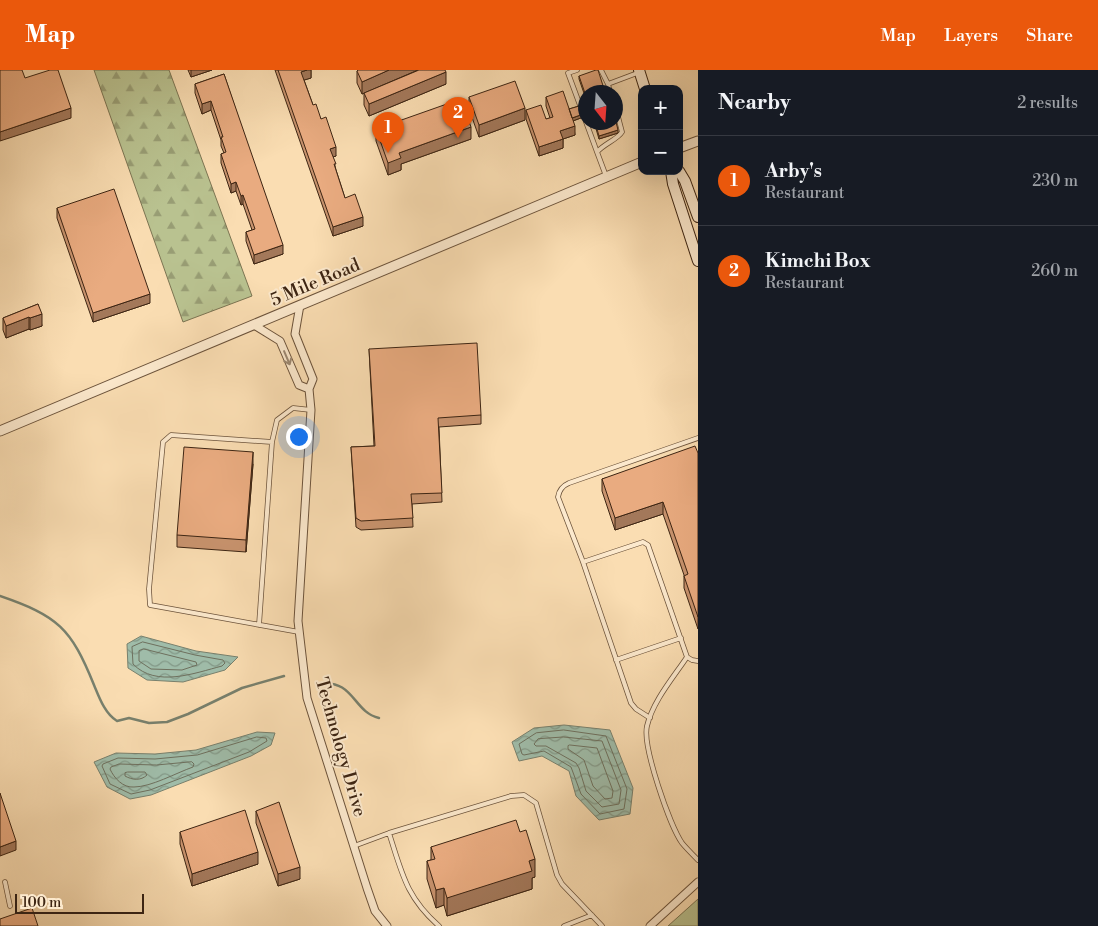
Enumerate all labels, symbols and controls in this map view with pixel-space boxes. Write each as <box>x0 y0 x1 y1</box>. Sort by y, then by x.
text: Map <box>25 20 75 50</box>
text: Map <box>881 24 916 47</box>
text: Layers <box>944 24 998 47</box>
text: Share <box>1026 24 1073 47</box>
north arrow <box>578 85 623 130</box>
map controls <box>638 85 683 175</box>
button: + <box>638 85 683 130</box>
text: Nearby <box>718 90 791 116</box>
text: 2 results <box>1017 93 1078 113</box>
pin: 2 <box>442 97 474 138</box>
pin: 1 <box>372 112 404 153</box>
button: − <box>638 130 683 175</box>
text: Arby's <box>765 159 822 183</box>
text: 1 <box>730 171 738 191</box>
text: 230 m <box>1032 171 1078 191</box>
text: Restaurant <box>765 183 844 203</box>
text: Kimchi Box <box>765 249 870 273</box>
street label: 5 Mile Road <box>267 253 364 312</box>
text: 2 <box>729 261 739 281</box>
text: 260 m <box>1031 261 1078 281</box>
text: Restaurant <box>765 273 844 293</box>
one-way arrow <box>283 350 292 365</box>
your location <box>286 424 312 450</box>
street label: Technology Drive <box>310 675 371 819</box>
scale bar <box>15 891 144 914</box>
text: 100 m <box>22 894 61 912</box>

